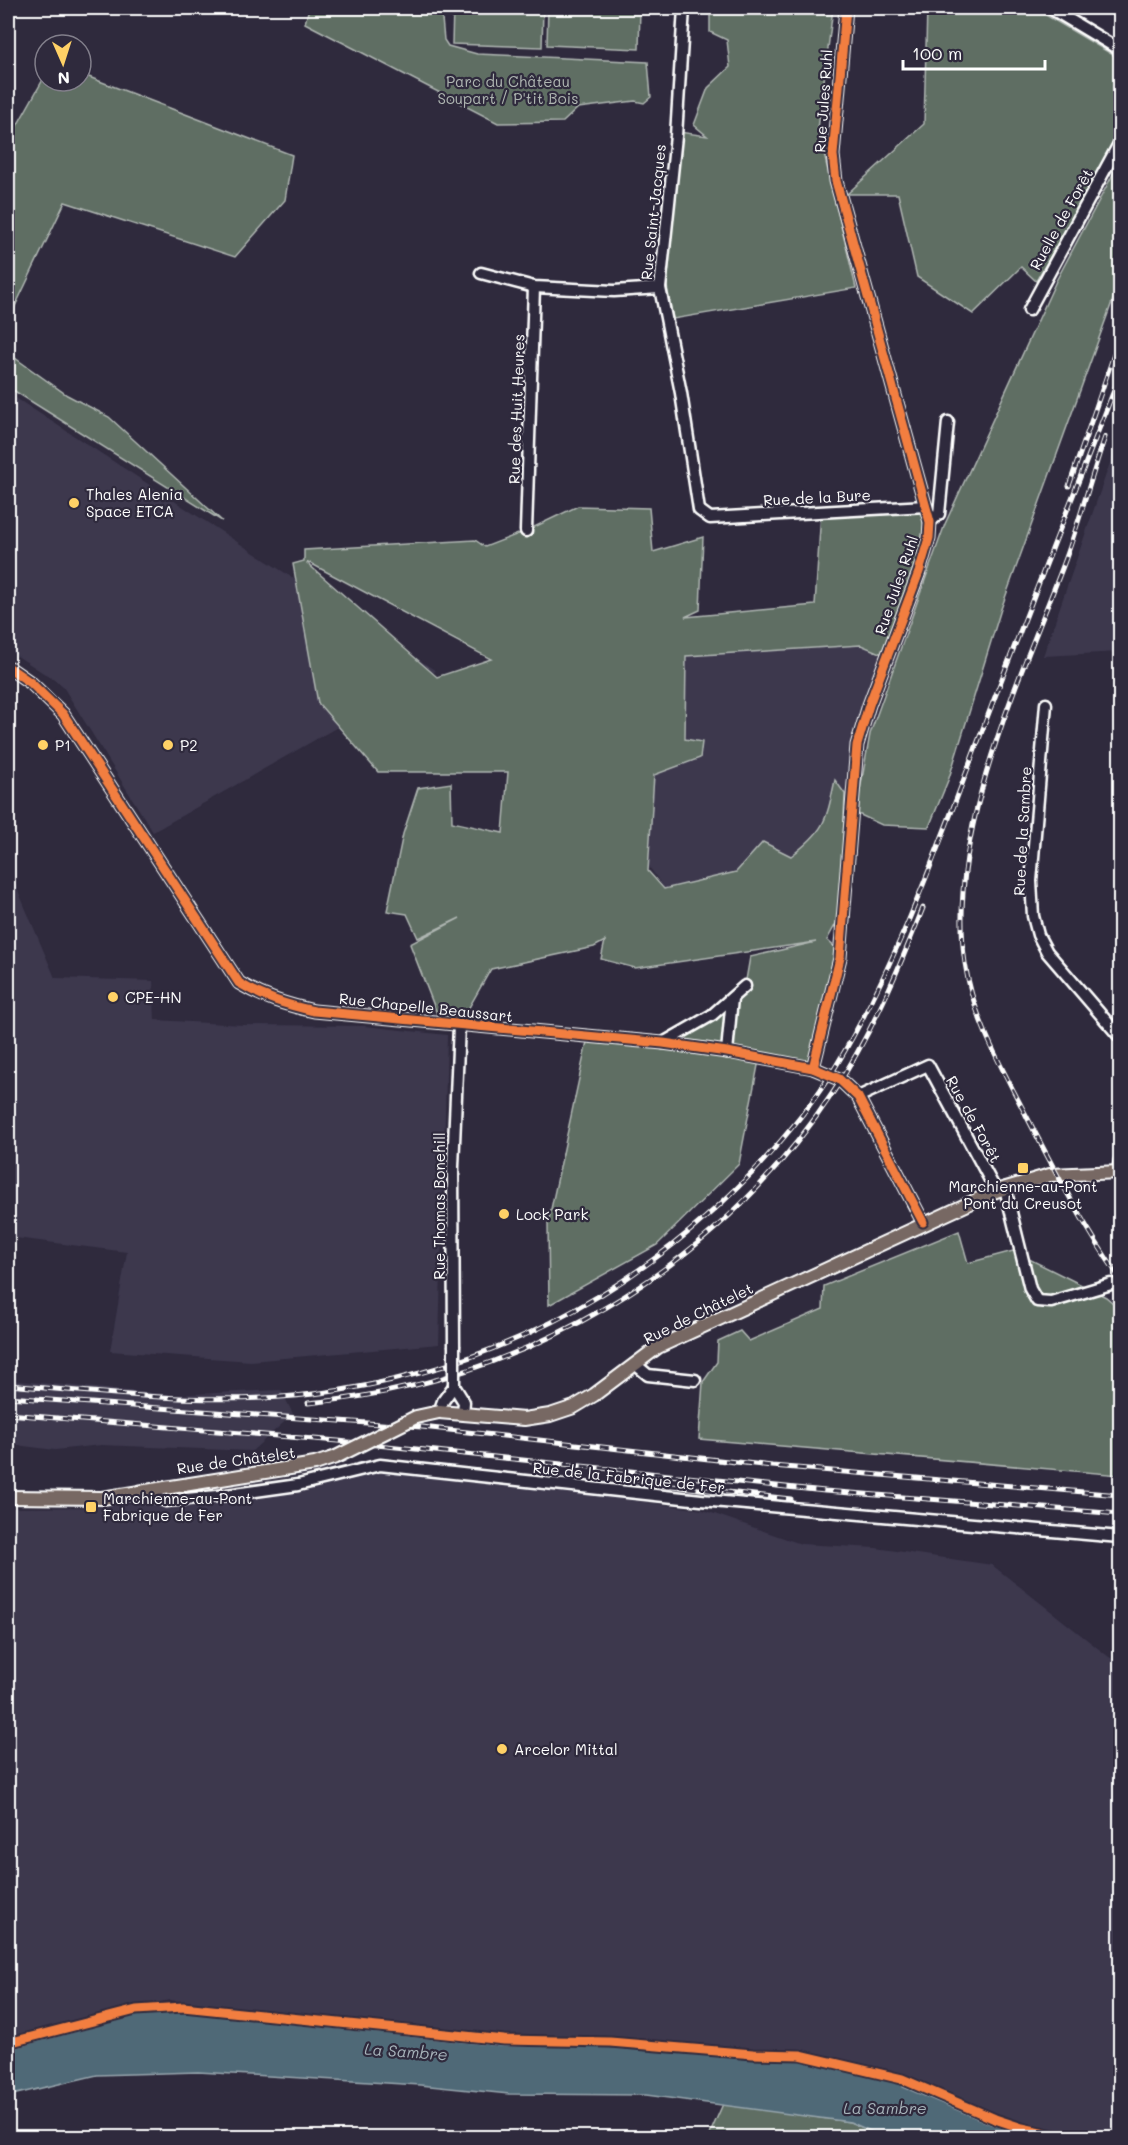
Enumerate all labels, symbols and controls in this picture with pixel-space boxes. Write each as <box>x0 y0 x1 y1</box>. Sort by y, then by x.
north arrow <box>33 33 93 93</box>
scale bar <box>903 33 1046 71</box>
text: 100 m <box>912 41 962 65</box>
street label: Rue Jules Ruhl <box>809 49 837 153</box>
text: N <box>57 68 70 89</box>
park label: Parc du Château Soupart / P'tit Bois <box>438 71 578 108</box>
street label: Rue Saint-Jacques <box>636 143 670 281</box>
street label: Ruelle de Forêt <box>1025 165 1097 273</box>
street label: Rue des Huit Heures <box>503 334 529 484</box>
place label: Thales Alenia Space ETCA <box>86 484 183 521</box>
street label: Rue de la Bure <box>763 484 871 510</box>
marker: Thales Alenia Space ETCA <box>67 496 81 510</box>
street label: Rue Jules Ruhl <box>870 533 922 637</box>
place label: P1 <box>55 735 71 755</box>
place label: P2 <box>180 735 198 755</box>
marker: P1 <box>36 738 50 752</box>
marker: P2 <box>161 738 175 752</box>
street label: Rue de la Sambre <box>1009 766 1035 896</box>
place label: CPE-HN <box>125 987 182 1007</box>
street label: Rue Chapelle Beaussart <box>338 988 514 1026</box>
marker: CPE-HN <box>106 990 120 1004</box>
street label: Rue de Forêt <box>942 1072 1006 1166</box>
street label: Rue Thomas Bonehill <box>429 1132 449 1280</box>
marker: Marchienne-au-Pont Pont du Creusot <box>1016 1161 1030 1175</box>
place label: Marchienne-au-Pont Pont du Creusot <box>948 1176 1098 1213</box>
place label: Lock Park <box>516 1204 588 1224</box>
marker: Lock Park <box>497 1207 511 1221</box>
street label: Rue de Châtelet <box>640 1278 756 1348</box>
street label: Rue de Châtelet <box>175 1442 297 1478</box>
street label: Rue de la Fabrique de Fer <box>532 1457 726 1497</box>
place label: Marchienne-au-Pont Fabrique de Fer <box>103 1488 252 1525</box>
marker: Marchienne-au-Pont Fabrique de Fer <box>84 1500 98 1514</box>
place label: Arcelor Mittal <box>514 1739 618 1759</box>
marker: Arcelor Mittal <box>495 1742 509 1756</box>
water label: La Sambre <box>364 2038 448 2064</box>
water label: La Sambre <box>843 2097 927 2118</box>

